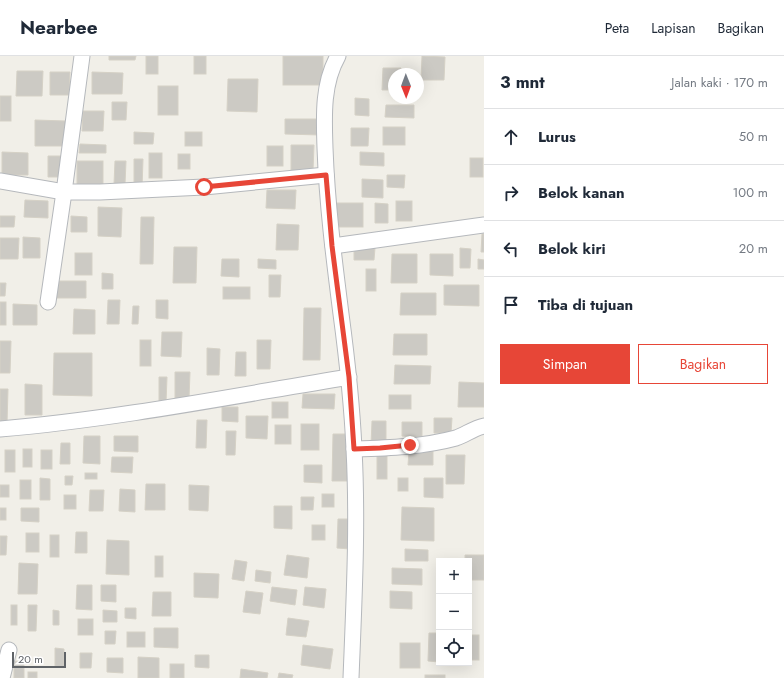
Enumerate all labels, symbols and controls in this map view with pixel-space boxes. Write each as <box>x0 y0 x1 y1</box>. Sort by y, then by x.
text: Nearbee <box>20 14 98 41</box>
text: Peta <box>605 18 629 38</box>
text: Lapisan <box>651 18 696 38</box>
text: Bagikan <box>718 18 764 38</box>
north arrow <box>388 68 424 104</box>
text: 3 mnt <box>500 70 545 94</box>
text: Jalan kaki · 170 m <box>671 73 768 92</box>
icon: ahead <box>500 126 522 148</box>
text: Lurus <box>538 126 576 148</box>
text: 50 m <box>739 127 768 146</box>
route start <box>195 178 213 196</box>
icon: right <box>500 182 522 204</box>
text: Belok kanan <box>538 182 625 204</box>
text: 100 m <box>733 183 768 202</box>
icon: left <box>500 238 522 260</box>
text: Belok kiri <box>538 238 606 260</box>
text: 20 m <box>739 239 768 258</box>
icon: arrive <box>500 294 522 316</box>
text: Tiba di tujuan <box>538 294 633 316</box>
button: Simpan <box>500 344 630 384</box>
button: Bagikan <box>638 344 768 384</box>
route end <box>401 436 419 454</box>
map controls <box>436 558 472 666</box>
button: + <box>436 558 472 594</box>
button: − <box>436 594 472 630</box>
button: locate <box>436 630 472 666</box>
scale bar <box>12 650 66 669</box>
text: 20 m <box>18 651 43 667</box>

